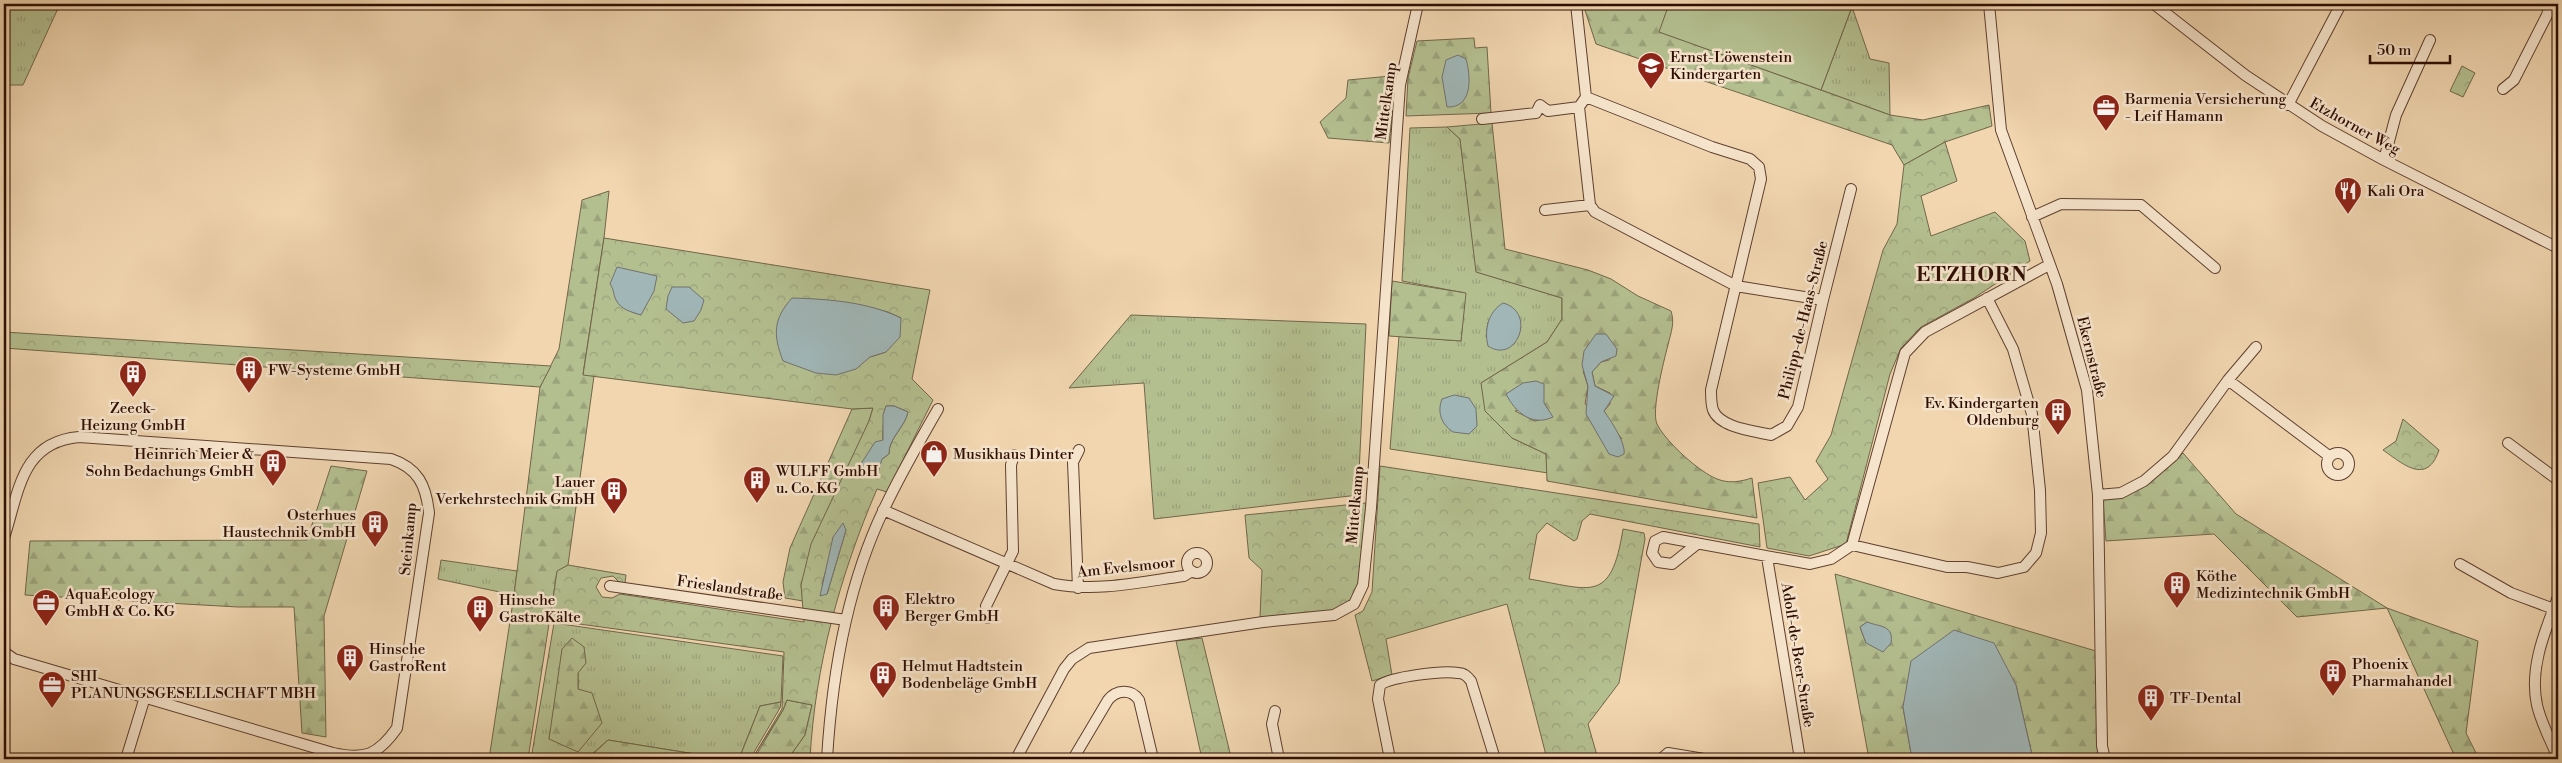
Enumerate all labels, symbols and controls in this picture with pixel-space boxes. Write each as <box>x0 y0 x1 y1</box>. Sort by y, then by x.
scale bar <box>2370 32 2450 64</box>
text: 50 m <box>2377 41 2411 60</box>
place label: Ernst-Löwenstein Kindergarten <box>1670 48 1792 84</box>
school or university icon: Ernst-Löwenstein Kindergarten <box>1636 51 1666 90</box>
street label: Mittelkamp <box>1372 61 1401 141</box>
place label: Barmenia Versicherung - Leif Hamann <box>2124 90 2287 126</box>
office icon: Barmenia Versicherung - Leif Hamann <box>2091 93 2121 132</box>
street label: Etzhorner Weg <box>2306 94 2404 159</box>
restaurant icon: Kali Ora <box>2333 176 2363 215</box>
place label: Kali Ora <box>2367 182 2425 201</box>
street label: Philipp-de-Haas-Straße <box>1775 239 1832 401</box>
district label: ETZHORN <box>1916 263 2028 288</box>
street label: Ekernstraße <box>2072 314 2111 400</box>
building icon: FW-Systeme GmbH <box>234 355 264 394</box>
building icon: Zeeck- Heizung GmbH <box>118 359 148 398</box>
place label: FW-Systeme GmbH <box>268 361 401 380</box>
place label: Ev. Kindergarten Oldenburg <box>1924 394 2039 430</box>
building icon: Ev. Kindergarten Oldenburg <box>2043 397 2073 436</box>
place label: Zeeck- Heizung GmbH <box>81 399 185 435</box>
shop icon: Musikhaus Dinter <box>919 439 949 478</box>
place label: Heinrich Meier & Sohn Bedachungs GmbH <box>86 445 254 481</box>
place label: Musikhaus Dinter <box>953 445 1074 464</box>
building icon: Heinrich Meier & Sohn Bedachungs GmbH <box>258 448 288 487</box>
place label: WULFF GmbH u. Co. KG <box>775 462 878 498</box>
building icon: WULFF GmbH u. Co. KG <box>742 465 772 504</box>
street label: Mittelkamp <box>1343 465 1368 545</box>
place label: Lauer Verkehrstechnik GmbH <box>435 473 596 509</box>
building icon: Lauer Verkehrstechnik GmbH <box>599 476 629 515</box>
street label: Steinkamp <box>396 502 421 576</box>
place label: Osterhues Haustechnik GmbH <box>222 506 356 542</box>
building icon: Osterhues Haustechnik GmbH <box>360 509 390 548</box>
street label: Am Evelsmoor <box>1075 553 1177 582</box>
place label: Köthe Medizintechnik GmbH <box>2196 567 2350 603</box>
building icon: Köthe Medizintechnik GmbH <box>2162 570 2192 609</box>
street label: Frieslandstraße <box>676 572 784 605</box>
street label: Adolf-de-Beer-Straße <box>1777 580 1818 729</box>
place label: AquaEcology GmbH & Co. KG <box>64 585 175 621</box>
office icon: AquaEcology GmbH & Co. KG <box>31 588 61 627</box>
place label: Elektro Berger GmbH <box>904 590 999 626</box>
place label: Hinsche GastroKälte <box>499 591 581 627</box>
building icon: Elektro Berger GmbH <box>871 593 901 632</box>
building icon: Hinsche GastroKälte <box>465 594 495 633</box>
place label: Hinsche GastroRent <box>369 640 447 676</box>
building icon: Hinsche GastroRent <box>335 643 365 682</box>
place label: Phoenix Pharmahandel <box>2352 655 2453 691</box>
place label: Helmut Hadtstein Bodenbeläge GmbH <box>901 657 1037 693</box>
building icon: Phoenix Pharmahandel <box>2318 658 2348 697</box>
building icon: Helmut Hadtstein Bodenbeläge GmbH <box>868 660 898 699</box>
place label: SHI PLANUNGSGESELLSCHAFT MBH <box>71 667 316 703</box>
office icon: SHI PLANUNGSGESELLSCHAFT MBH <box>37 670 67 709</box>
building icon: TF-Dental <box>2136 683 2166 722</box>
place label: TF-Dental <box>2170 689 2242 708</box>

